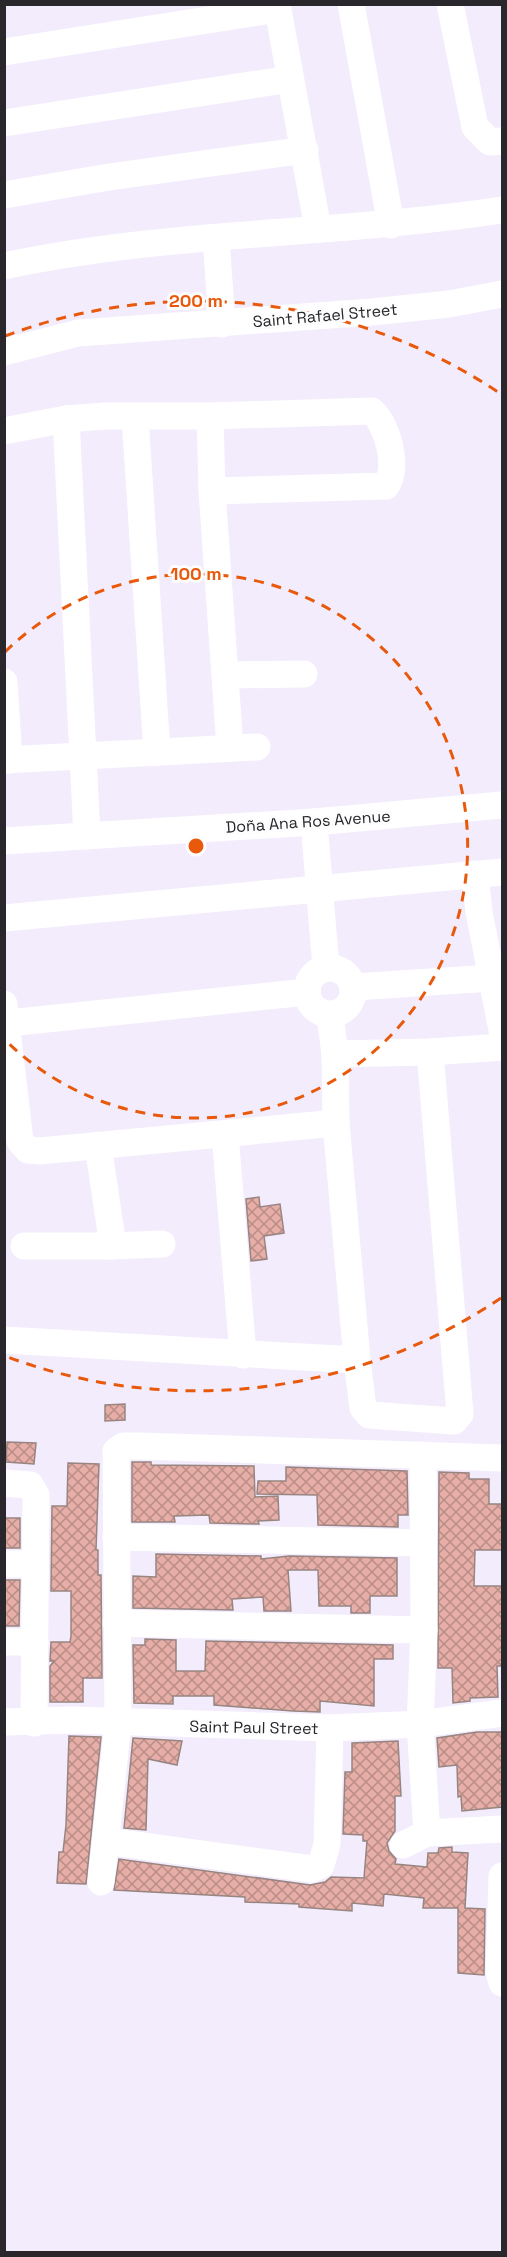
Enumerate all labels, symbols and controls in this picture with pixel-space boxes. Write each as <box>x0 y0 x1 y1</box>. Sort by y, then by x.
text: 200 m <box>169 289 223 312</box>
street label: Saint Rafael Street <box>252 299 398 332</box>
text: 100 m <box>170 562 222 585</box>
street label: Doña Ana Ros Avenue <box>225 805 391 838</box>
centre of rings <box>186 836 206 856</box>
street label: Saint Paul Street <box>189 1716 319 1739</box>

